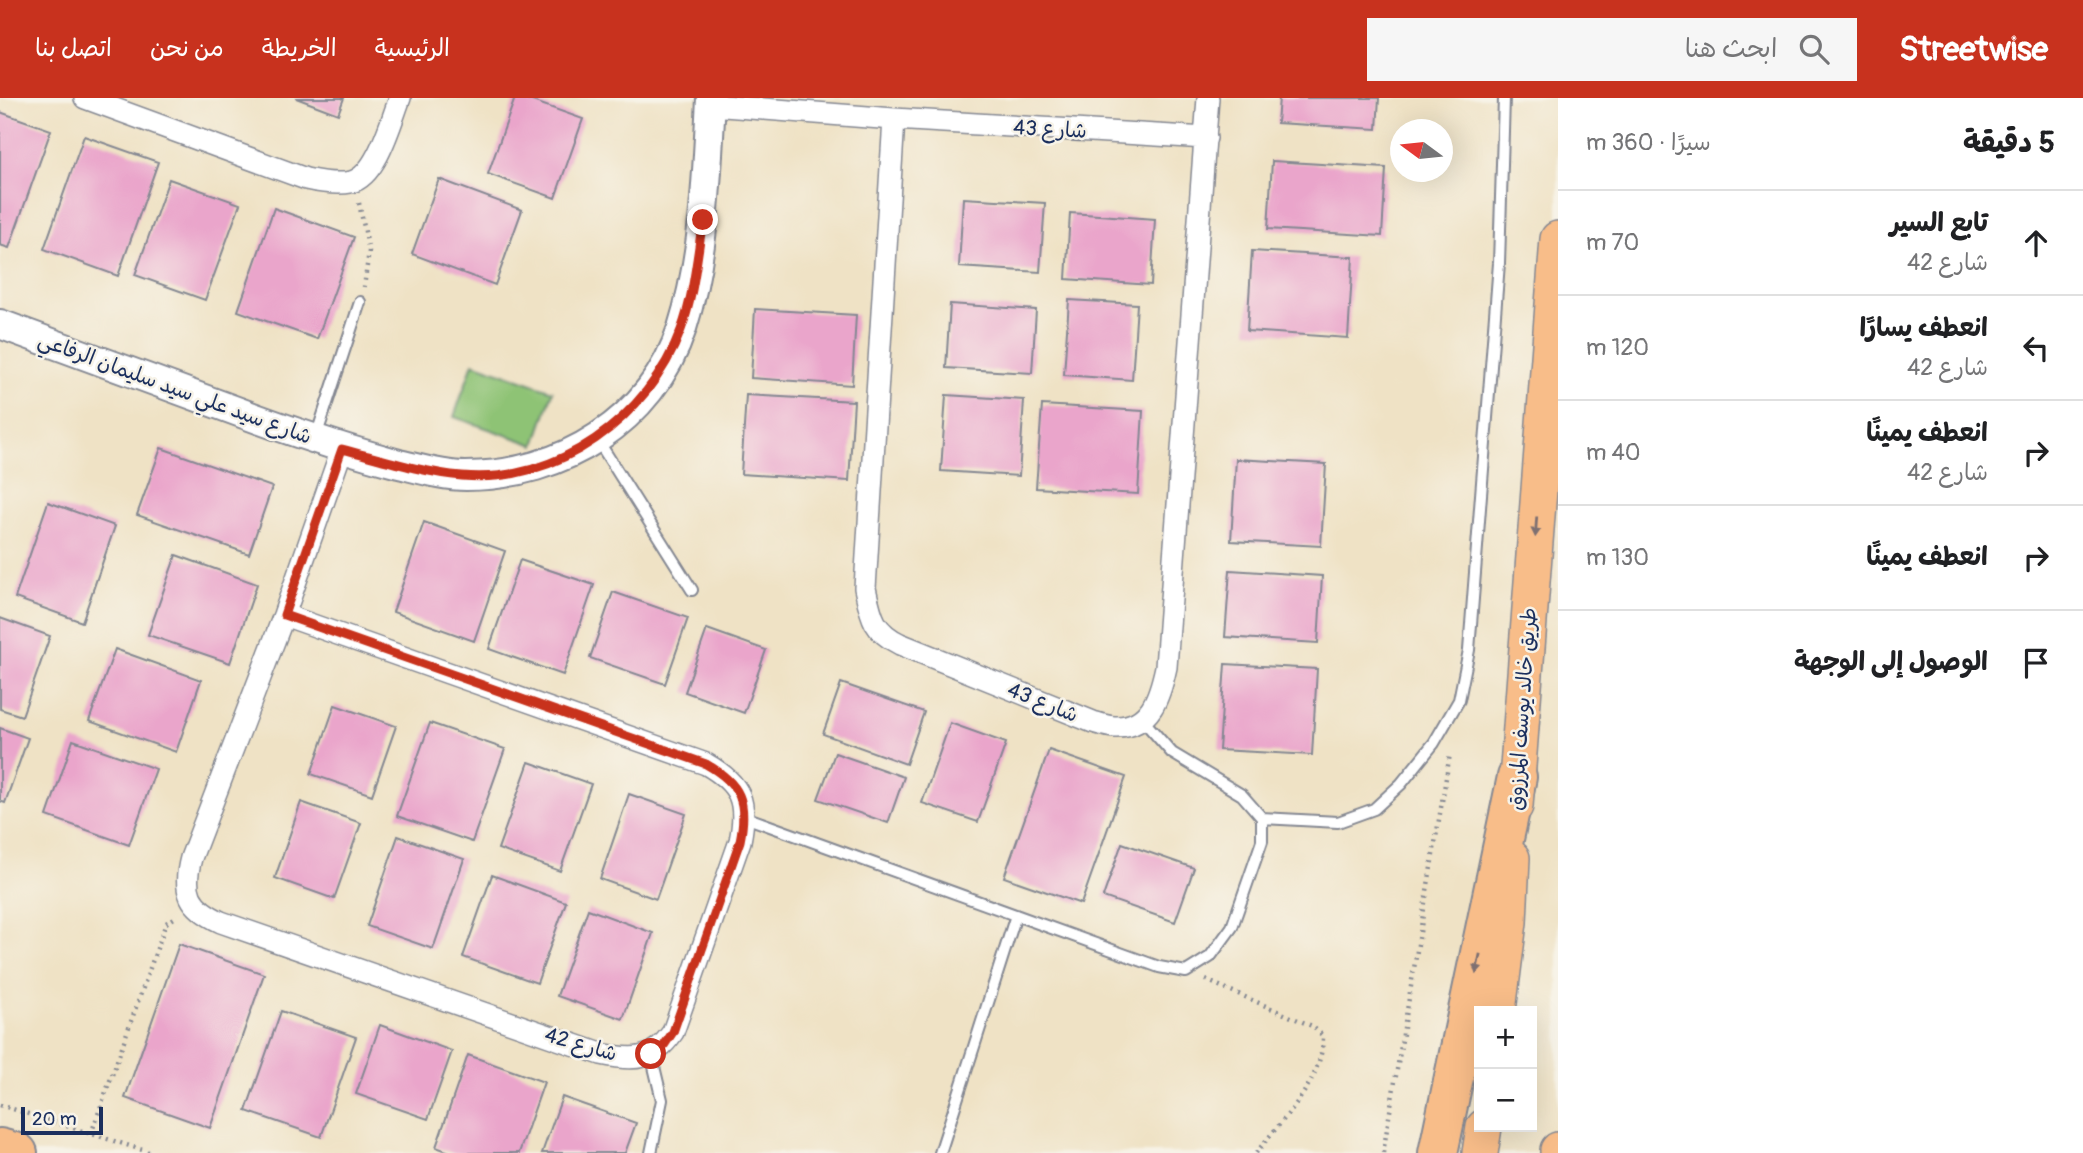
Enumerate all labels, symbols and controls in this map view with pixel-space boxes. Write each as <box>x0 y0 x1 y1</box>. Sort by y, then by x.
search box <box>1367 18 1857 81</box>
text: Streetwise <box>1899 29 2048 70</box>
icon: search <box>1795 30 1833 68</box>
text: ابحث هنا <box>1685 33 1777 65</box>
text: اتصل بنا <box>35 34 112 63</box>
text: من نحن <box>150 34 224 63</box>
text: الخريطة <box>262 34 337 63</box>
text: الرئيسية <box>375 34 450 63</box>
street label: شارع 43 <box>1012 114 1088 146</box>
north arrow <box>1390 119 1453 182</box>
text: 5 دقيقة <box>1963 124 2055 161</box>
text: سيرًا · 360 m <box>1586 128 1711 157</box>
route end <box>687 204 718 235</box>
text: تابع السير <box>1890 207 1988 239</box>
icon: ahead <box>2017 224 2055 262</box>
text: 70 m <box>1586 228 1639 257</box>
text: شارع 42 <box>1907 248 1988 277</box>
text: انعطف يسارًا <box>1859 312 1988 344</box>
street label: شارع سيد علي سيد سليمان الرفاعي <box>33 326 315 455</box>
icon: left <box>2017 329 2055 367</box>
text: 120 m <box>1586 333 1649 362</box>
text: شارع 42 <box>1907 353 1988 382</box>
text: انعطف يمينًا <box>1866 417 1988 449</box>
icon: right <box>2017 434 2055 472</box>
text: 40 m <box>1586 438 1641 467</box>
text: شارع 42 <box>1907 458 1988 487</box>
one-way arrow <box>1530 516 1541 538</box>
icon: right <box>2017 539 2055 577</box>
text: انعطف يمينًا <box>1866 541 1988 573</box>
text: 130 m <box>1586 543 1649 572</box>
street label: طريق خالد يوسف المرزوق <box>1502 606 1543 812</box>
icon: arrive <box>2017 644 2055 682</box>
text: الوصول إلى الوجهة <box>1794 646 1988 678</box>
street label: شارع 43 <box>1003 676 1082 730</box>
one-way arrow <box>1472 953 1483 975</box>
map controls <box>1474 1006 1537 1132</box>
button: + <box>1474 1006 1537 1069</box>
street label: شارع 42 <box>541 1021 620 1069</box>
route start <box>635 1038 666 1069</box>
button: − <box>1474 1069 1537 1132</box>
scale bar <box>21 1104 103 1136</box>
text: 20 m <box>32 1107 77 1131</box>

